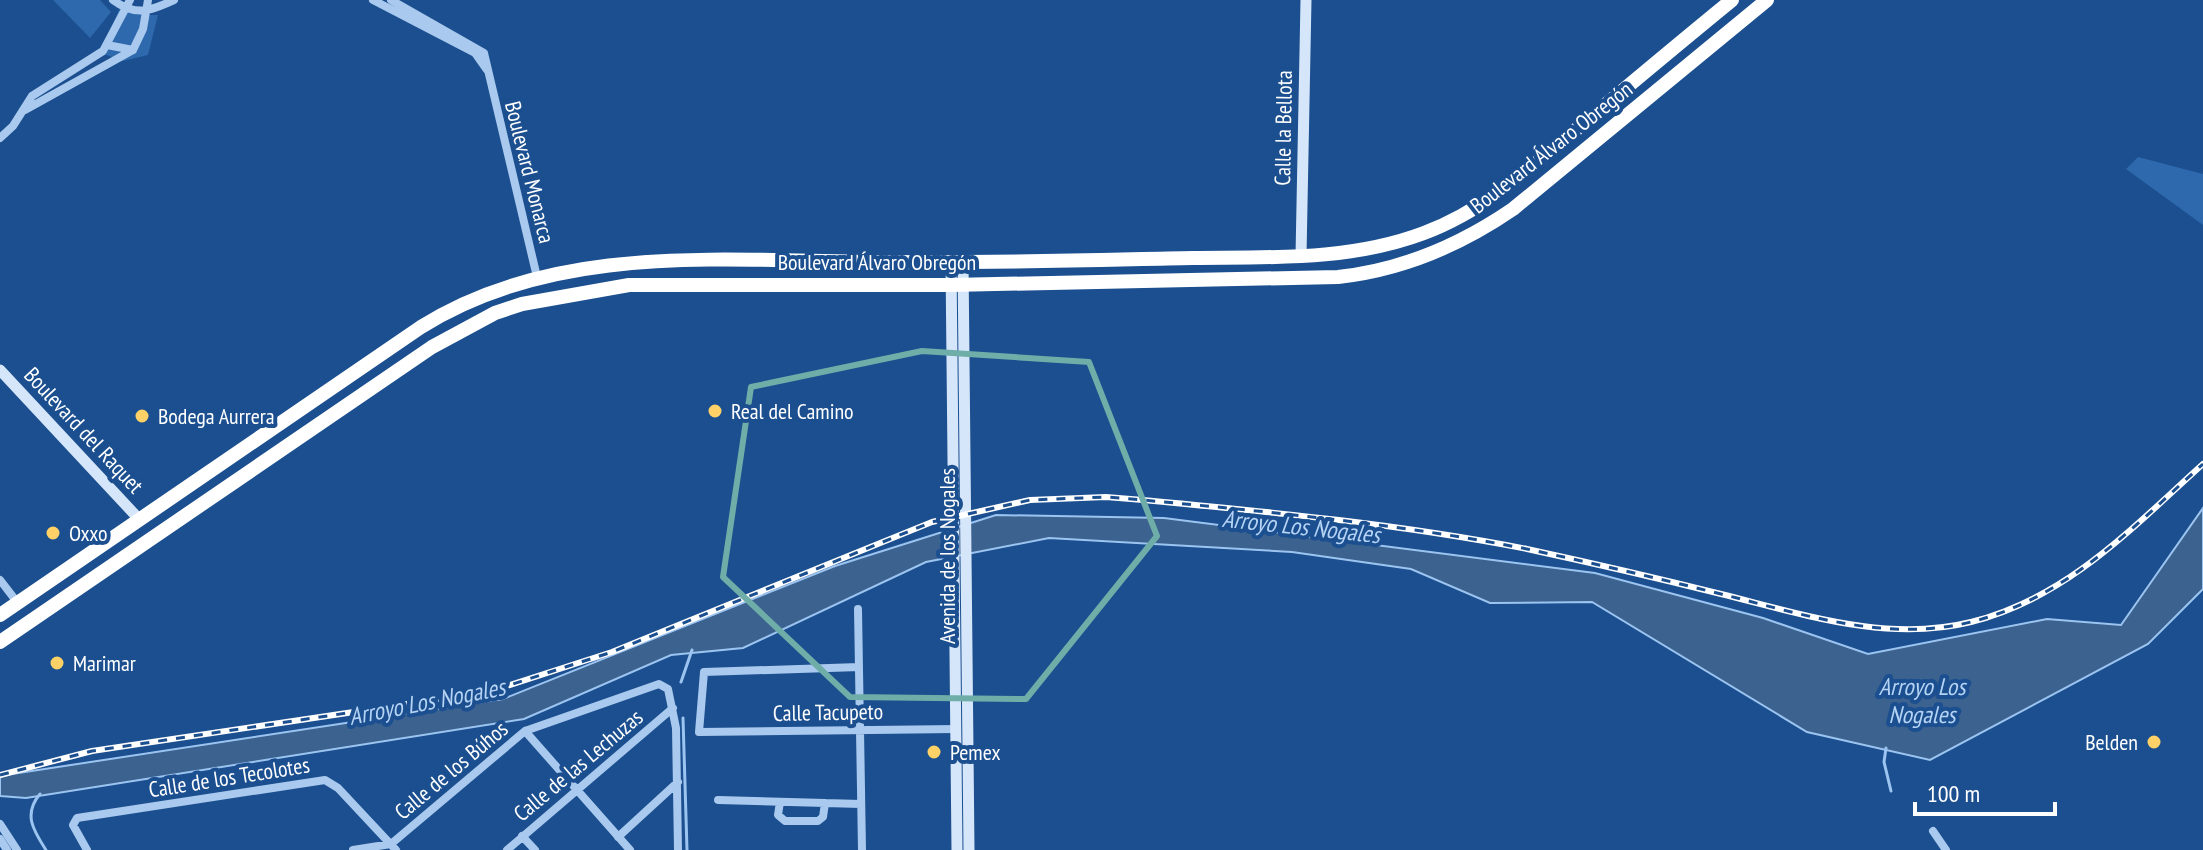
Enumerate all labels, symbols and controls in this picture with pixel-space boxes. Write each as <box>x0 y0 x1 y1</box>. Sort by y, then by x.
street label: Calle la Bellota <box>1268 70 1298 186</box>
street label: Boulevard Álvaro Obregón <box>1464 75 1638 219</box>
street label: Boulevard Monarca <box>499 98 561 246</box>
street label: Boulevard Álvaro Obregón <box>778 248 976 276</box>
street label: Boulevard del Raquet <box>18 361 150 499</box>
place label: Real del Camino <box>731 397 854 425</box>
place label: Bodega Aurrera <box>158 402 275 430</box>
marker: Real del Camino <box>706 402 724 420</box>
marker: Bodega Aurrera <box>133 407 151 425</box>
street label: Avenida de los Nogales <box>933 468 961 644</box>
water label: Arroyo Los Nogales <box>1221 503 1384 551</box>
place label: Oxxo <box>69 519 108 547</box>
marker: Oxxo <box>44 524 62 542</box>
place label: Marimar <box>73 649 136 677</box>
marker: Marimar <box>48 654 66 672</box>
water label: Arroyo Los Nogales <box>346 671 510 732</box>
water label: Arroyo Los Nogales <box>1879 671 1968 730</box>
street label: Calle Tacupeto <box>773 697 883 727</box>
street label: Calle de las Lechuzas <box>508 703 648 827</box>
street label: Calle de los Búhos <box>389 715 513 825</box>
place label: Belden <box>2085 728 2138 756</box>
marker: Belden <box>2145 733 2163 751</box>
place label: Pemex <box>950 738 1000 766</box>
marker: Pemex <box>925 743 943 761</box>
street label: Calle de los Tecolotes <box>147 750 311 804</box>
scale bar <box>1915 766 2055 816</box>
text: 100 m <box>1927 778 1980 809</box>

